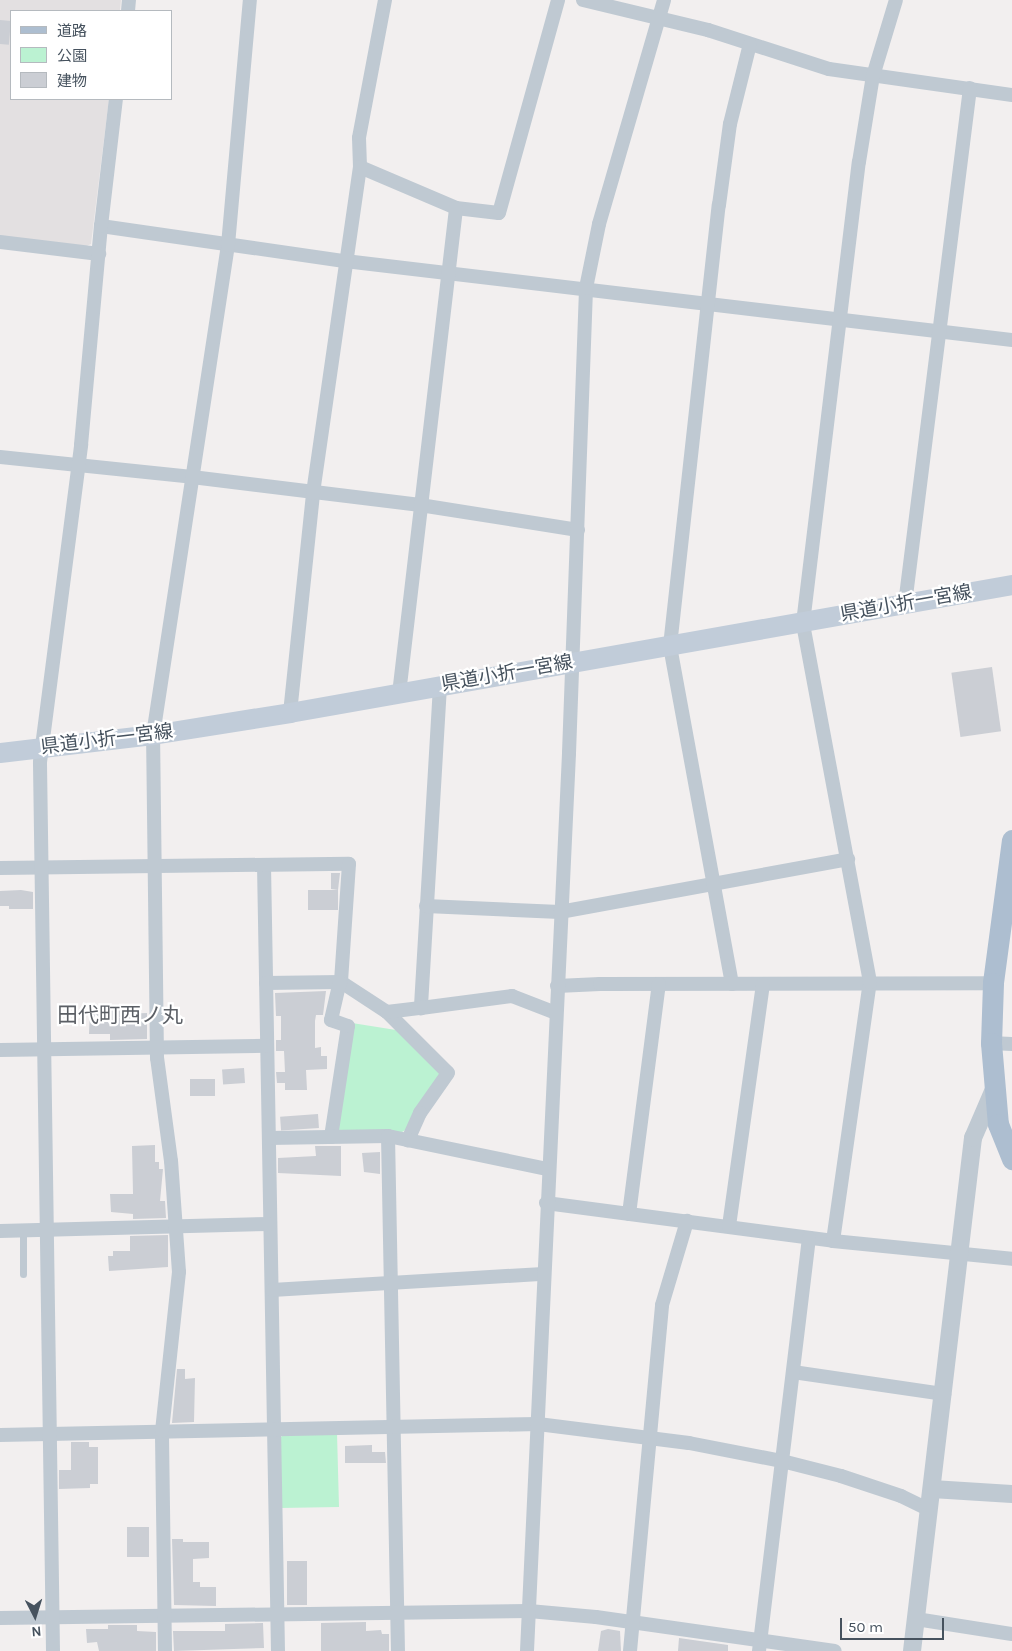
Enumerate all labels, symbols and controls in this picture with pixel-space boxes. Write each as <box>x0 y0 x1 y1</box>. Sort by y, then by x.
legend <box>10 10 172 100</box>
text: 道路 <box>57 22 87 40</box>
text: 公園 <box>57 47 87 65</box>
text: 建物 <box>57 72 87 90</box>
street label: 県道小折一宮線 <box>839 581 973 627</box>
street label: 県道小折一宮線 <box>440 651 574 697</box>
street label: 県道小折一宮線 <box>40 721 174 759</box>
district label: 田代町西ノ丸 <box>57 1002 183 1028</box>
north arrow <box>10 1591 60 1641</box>
scale bar <box>842 1608 946 1640</box>
text: 50 m <box>848 1618 883 1636</box>
text: N <box>31 1623 42 1640</box>

